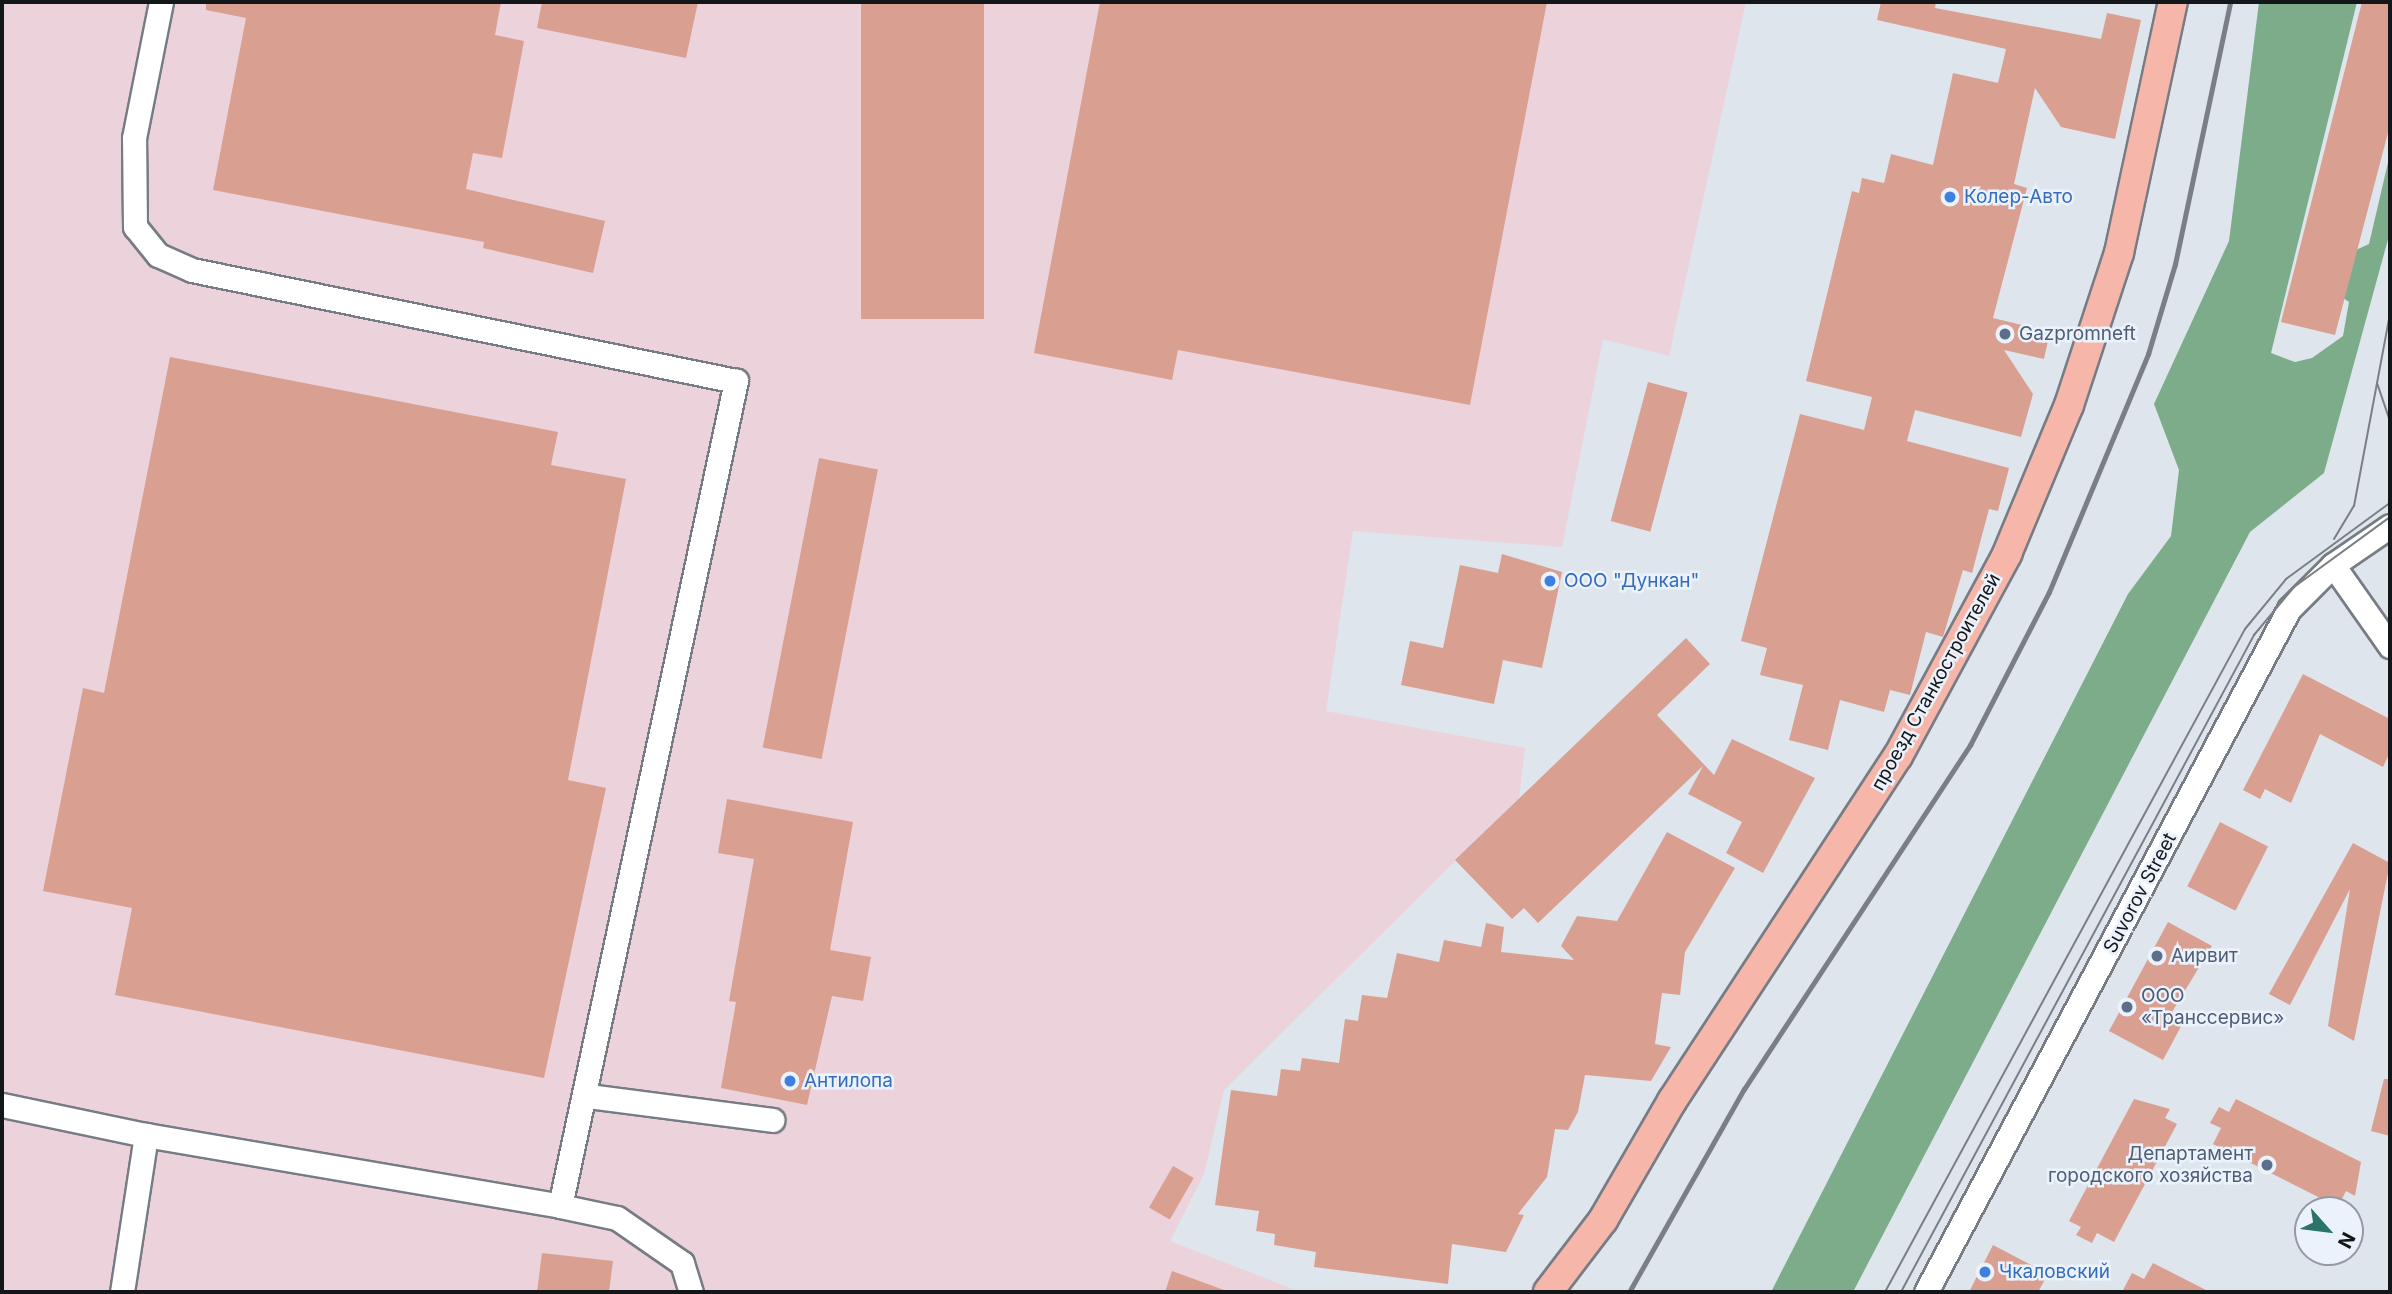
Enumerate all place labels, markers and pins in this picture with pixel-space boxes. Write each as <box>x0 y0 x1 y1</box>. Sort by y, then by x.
place label: Колер-Авто <box>1964 186 2073 208</box>
marker: Колер-Авто <box>1942 189 1958 205</box>
place label: Gazpromneft <box>2019 323 2136 345</box>
marker: Gazpromneft <box>1997 326 2013 342</box>
place label: ООО "Дункан" <box>1564 570 1699 592</box>
marker: ООО "Дункан" <box>1542 573 1558 589</box>
place label: Аирвит <box>2171 945 2238 967</box>
marker: Аирвит <box>2149 948 2165 964</box>
place label: ООО «Транссервис» <box>2141 985 2284 1029</box>
marker: ООО «Транссервис» <box>2119 999 2135 1015</box>
place label: Aнтилопа <box>804 1070 893 1092</box>
marker: Aнтилопа <box>782 1073 798 1089</box>
place label: Департамент городского хозяйства <box>2048 1143 2253 1187</box>
marker: Департамент городского хозяйства <box>2259 1157 2275 1173</box>
place label: Чкаловский <box>1999 1261 2110 1283</box>
marker: Чкаловский <box>1977 1264 1993 1280</box>

